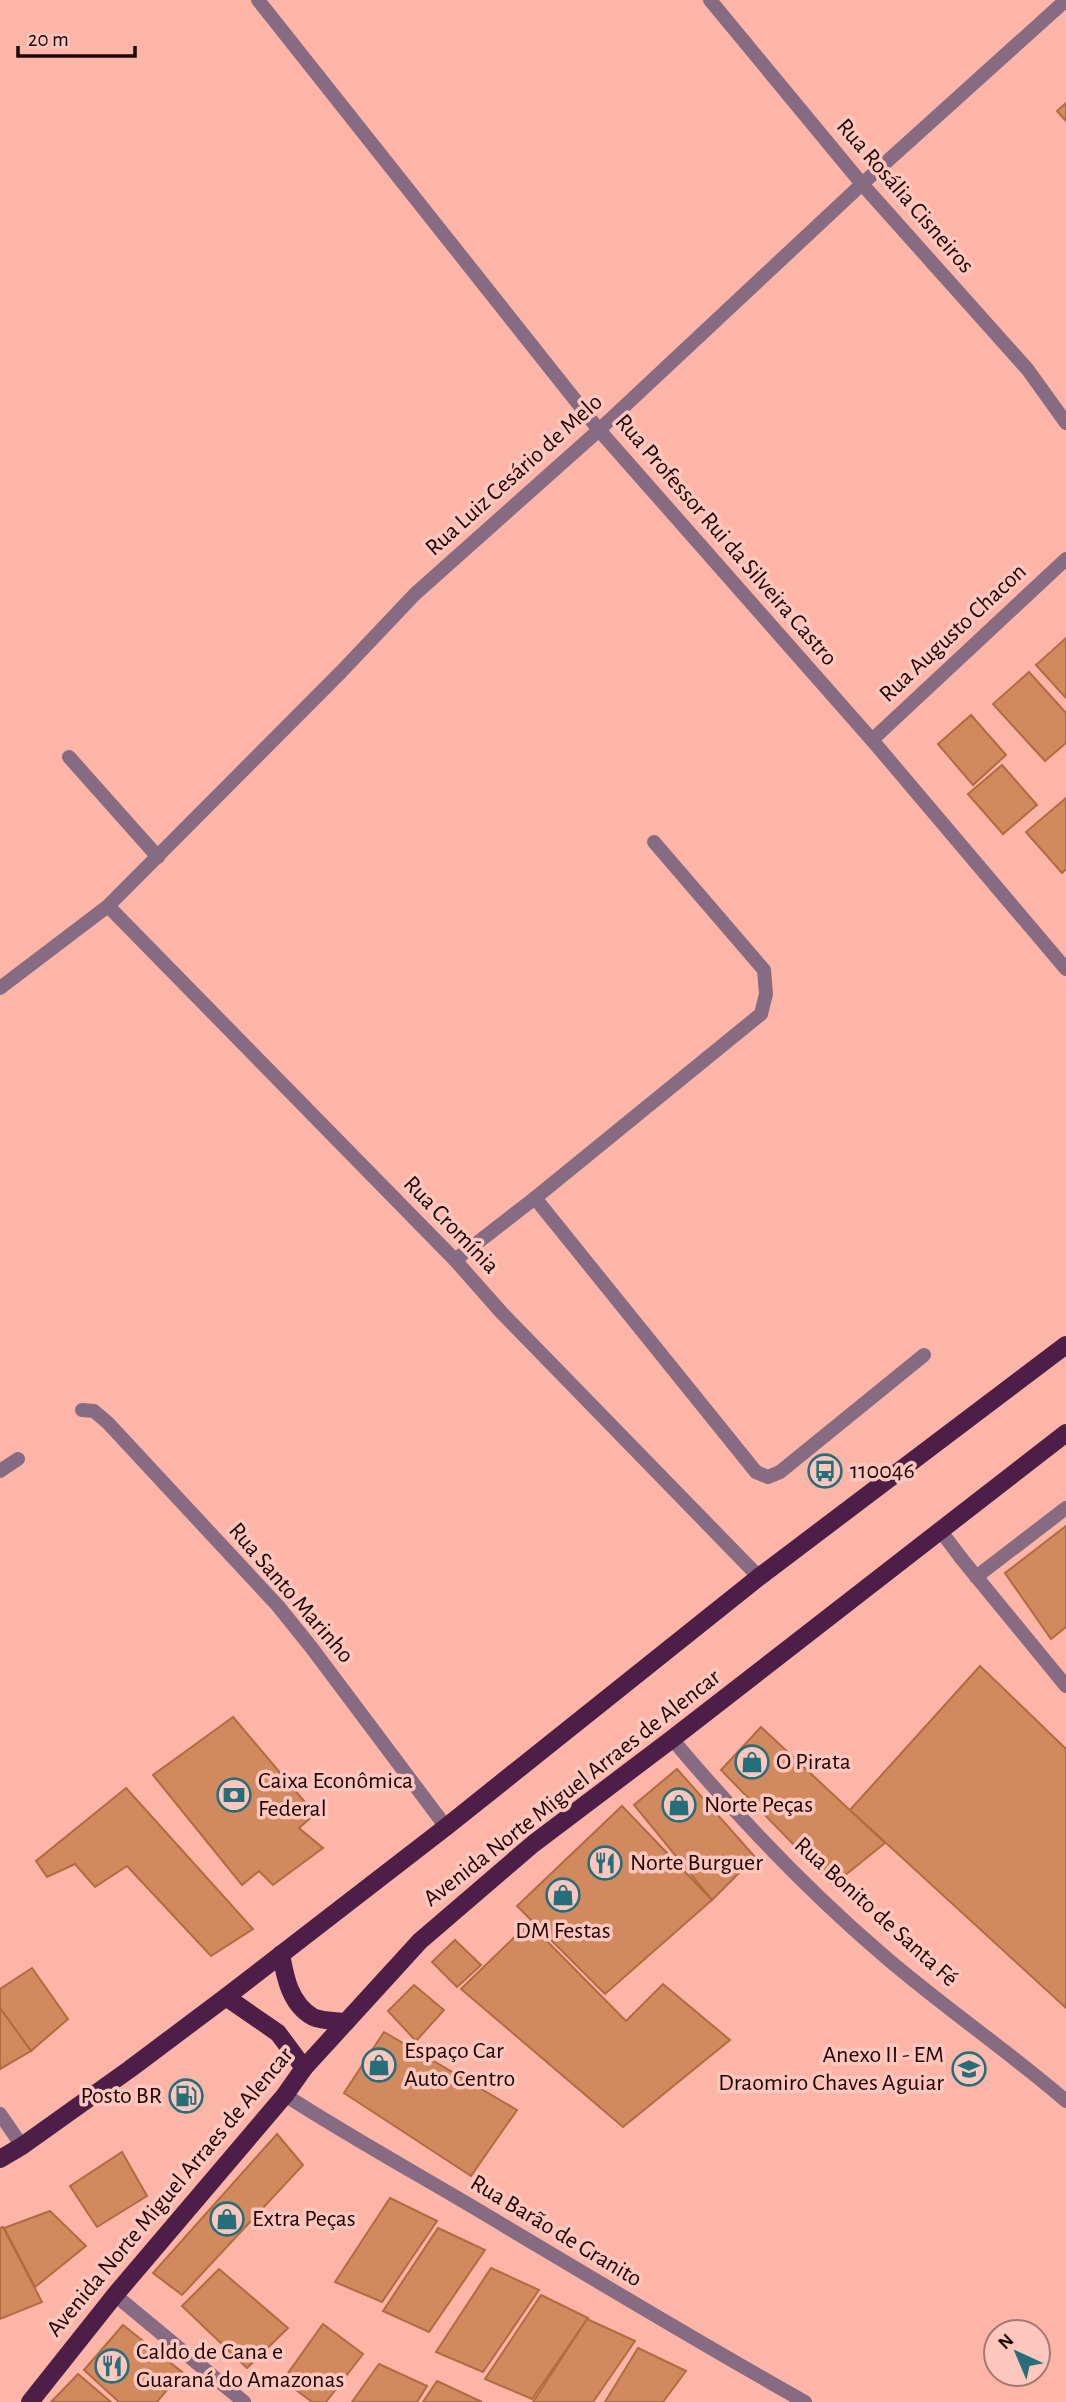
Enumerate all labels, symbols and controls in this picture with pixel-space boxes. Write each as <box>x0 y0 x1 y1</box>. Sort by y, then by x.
scale bar <box>18 14 135 58</box>
text: 20 m <box>28 29 69 50</box>
street label: Rua Rosália Cisneiros <box>832 114 978 278</box>
street label: Rua Luiz Cesário de Melo <box>421 390 607 560</box>
street label: Rua Professor Rui da Silveira Castro <box>611 410 841 670</box>
street label: Rua Augusto Chacon <box>875 559 1031 707</box>
street label: Rua Cromínia <box>399 1171 503 1279</box>
bus stop icon: 110046 <box>806 1452 844 1490</box>
place label: 110046 <box>850 1459 915 1483</box>
street label: Rua Santo Marinho <box>224 1518 358 1668</box>
street label: Avenida Norte Miguel Arraes de Alencar <box>419 1665 725 1911</box>
shop icon: O Pirata <box>733 1743 771 1781</box>
place label: O Pirata <box>776 1750 851 1774</box>
place label: Caixa Econômica Federal <box>258 1769 413 1821</box>
bank icon: Caixa Econômica Federal <box>215 1776 253 1814</box>
shop icon: Norte Peças <box>660 1786 698 1824</box>
place label: Norte Peças <box>704 1793 813 1817</box>
street label: Rua Bonito de Santa Fé <box>790 1833 962 1991</box>
restaurant icon: Norte Burguer <box>586 1844 624 1882</box>
place label: Norte Burguer <box>630 1851 763 1875</box>
shop icon: DM Festas <box>544 1876 582 1914</box>
place label: DM Festas <box>515 1919 611 1943</box>
place label: Espaço Car Auto Centro <box>404 2039 515 2091</box>
street label: Avenida Norte Miguel Arraes de Alencar <box>42 2043 298 2341</box>
place label: Anexo II - EM Draomiro Chaves Aguiar <box>718 2043 944 2095</box>
shop icon: Espaço Car Auto Centro <box>360 2046 398 2084</box>
school or university icon: Anexo II - EM Draomiro Chaves Aguiar <box>950 2050 988 2088</box>
fuel station icon: Posto BR <box>167 2077 205 2115</box>
place label: Posto BR <box>81 2084 162 2108</box>
street label: Rua Barão de Granito <box>466 2170 646 2292</box>
shop icon: Extra Peças <box>208 2200 246 2238</box>
place label: Extra Peças <box>252 2207 356 2231</box>
north arrow <box>982 2318 1052 2388</box>
text: N <box>995 2330 1018 2353</box>
place label: Caldo de Cana e Guaraná do Amazonas <box>136 2340 344 2392</box>
restaurant icon: Caldo de Cana e Guaraná do Amazonas <box>93 2347 131 2385</box>

